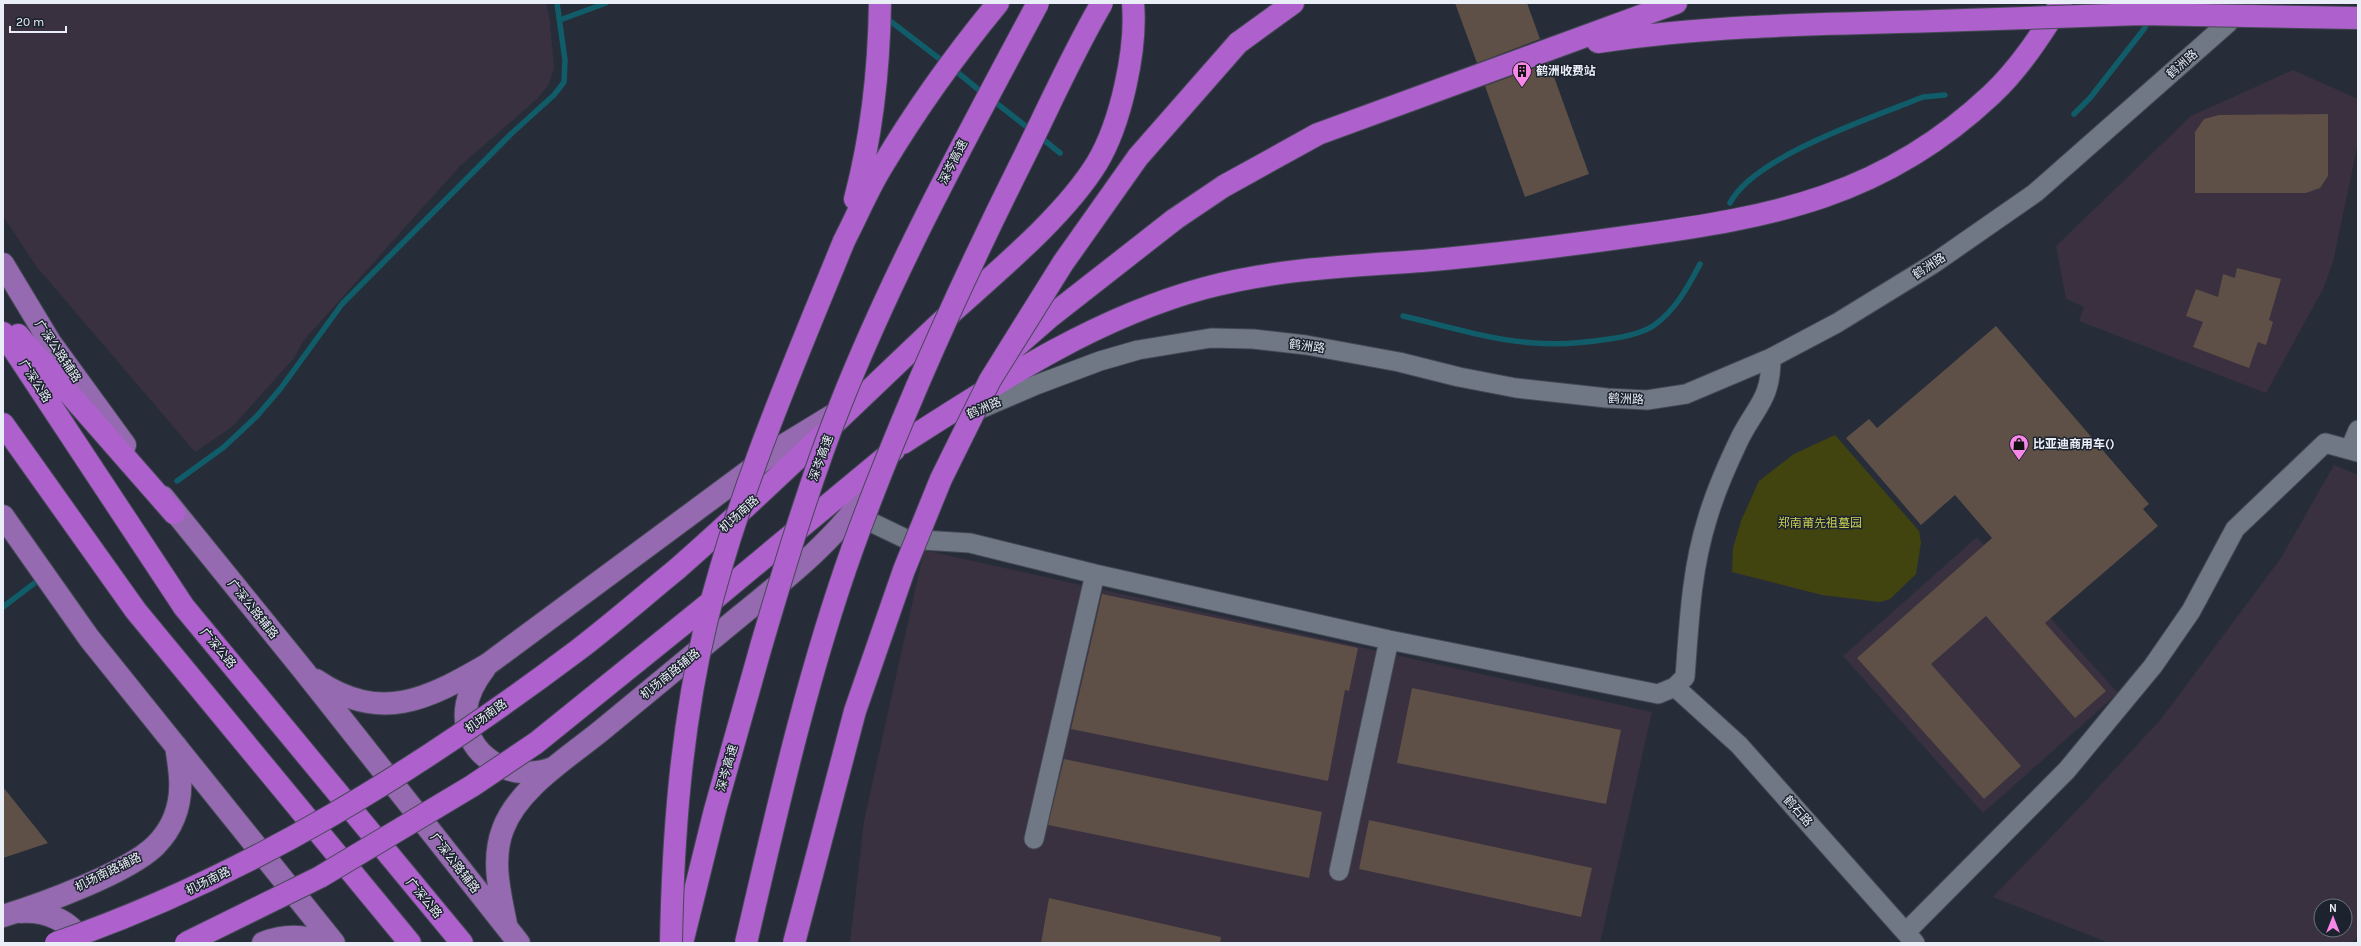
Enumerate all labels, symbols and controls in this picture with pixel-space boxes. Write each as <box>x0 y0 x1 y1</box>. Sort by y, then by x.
scale bar <box>10 8 66 34</box>
text: 20 m <box>16 15 44 29</box>
street label: 鹤洲路 <box>2164 47 2200 81</box>
building icon: 鹤洲收费站 <box>1511 60 1533 88</box>
place label: 鹤洲收费站 <box>1536 64 1596 78</box>
street label: 深岑高速 <box>936 137 970 187</box>
street label: 鹤洲路 <box>1910 250 1948 282</box>
street label: 广深公路辅路 <box>32 317 84 385</box>
street label: 鹤洲路 <box>1288 337 1326 355</box>
street label: 广深公路 <box>16 357 54 405</box>
street label: 鹤洲路 <box>1608 391 1644 407</box>
street label: 鹤洲路 <box>965 395 1003 421</box>
street label: 深岑高速 <box>806 433 836 483</box>
shop icon: 比亚迪商用车() <box>2008 433 2030 461</box>
place label: 比亚迪商用车() <box>2033 437 2115 451</box>
street label: 机场南路 <box>716 493 762 535</box>
park label: 郑南莆先祖墓园 <box>1778 516 1862 530</box>
street label: 广深公路辅路 <box>225 577 281 641</box>
street label: 广深公路 <box>197 625 239 671</box>
street label: 机场南路辅路 <box>638 646 702 702</box>
street label: 机场南路 <box>462 696 510 736</box>
street label: 深岑高速 <box>714 743 740 793</box>
street label: 鹤石路 <box>1781 793 1815 829</box>
street label: 广深公路辅路 <box>427 830 483 896</box>
street label: 机场南路辅路 <box>73 850 143 894</box>
street label: 机场南路 <box>183 864 233 898</box>
street label: 广深公路 <box>403 875 445 921</box>
north arrow <box>2313 898 2353 938</box>
text: N <box>2329 902 2337 915</box>

